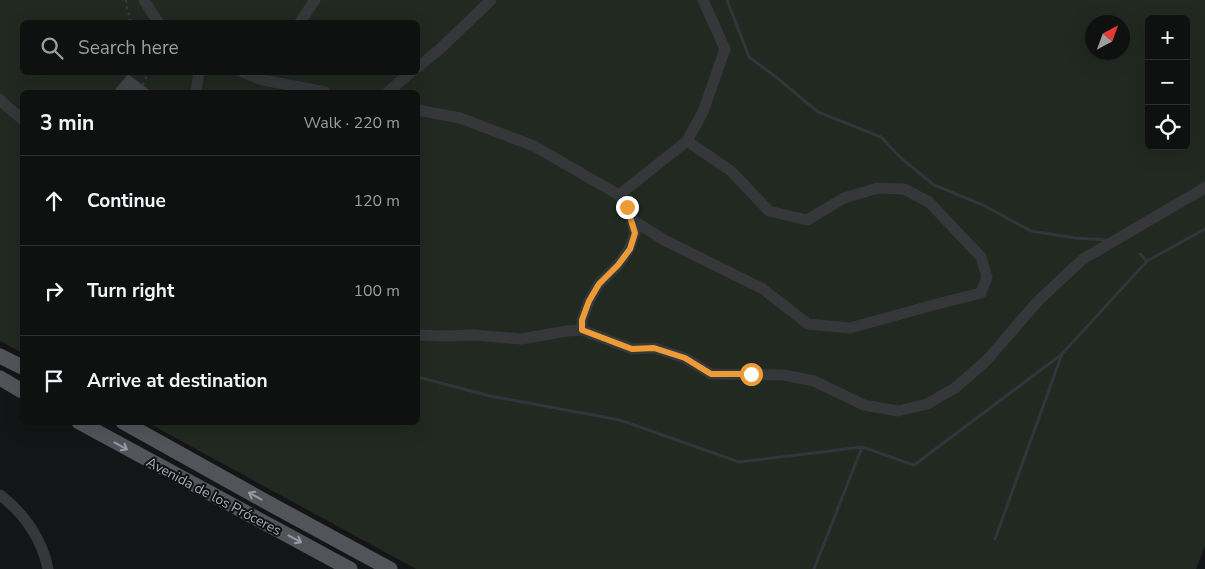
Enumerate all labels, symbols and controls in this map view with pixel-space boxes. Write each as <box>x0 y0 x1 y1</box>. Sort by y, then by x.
north arrow <box>1085 15 1130 60</box>
map controls <box>1145 15 1190 150</box>
button: + <box>1145 15 1190 60</box>
search box <box>20 20 420 75</box>
icon: search <box>38 34 66 62</box>
text: Search here <box>78 35 179 61</box>
button: − <box>1145 60 1190 105</box>
button: locate <box>1145 105 1190 150</box>
text: 3 min <box>40 109 94 137</box>
text: Walk · 220 m <box>304 112 400 134</box>
icon: ahead <box>40 187 68 215</box>
text: Continue <box>87 188 166 214</box>
text: 120 m <box>353 190 400 212</box>
route end <box>616 196 639 219</box>
icon: right <box>40 277 68 305</box>
text: Turn right <box>87 278 174 304</box>
text: 100 m <box>353 280 400 302</box>
route start <box>740 363 763 386</box>
icon: arrive <box>40 367 68 395</box>
text: Arrive at destination <box>87 368 268 394</box>
one-way arrow <box>114 441 129 451</box>
street label: Avenida de los Próceres <box>143 453 285 540</box>
one-way arrow <box>248 490 262 500</box>
one-way arrow <box>288 534 303 544</box>

